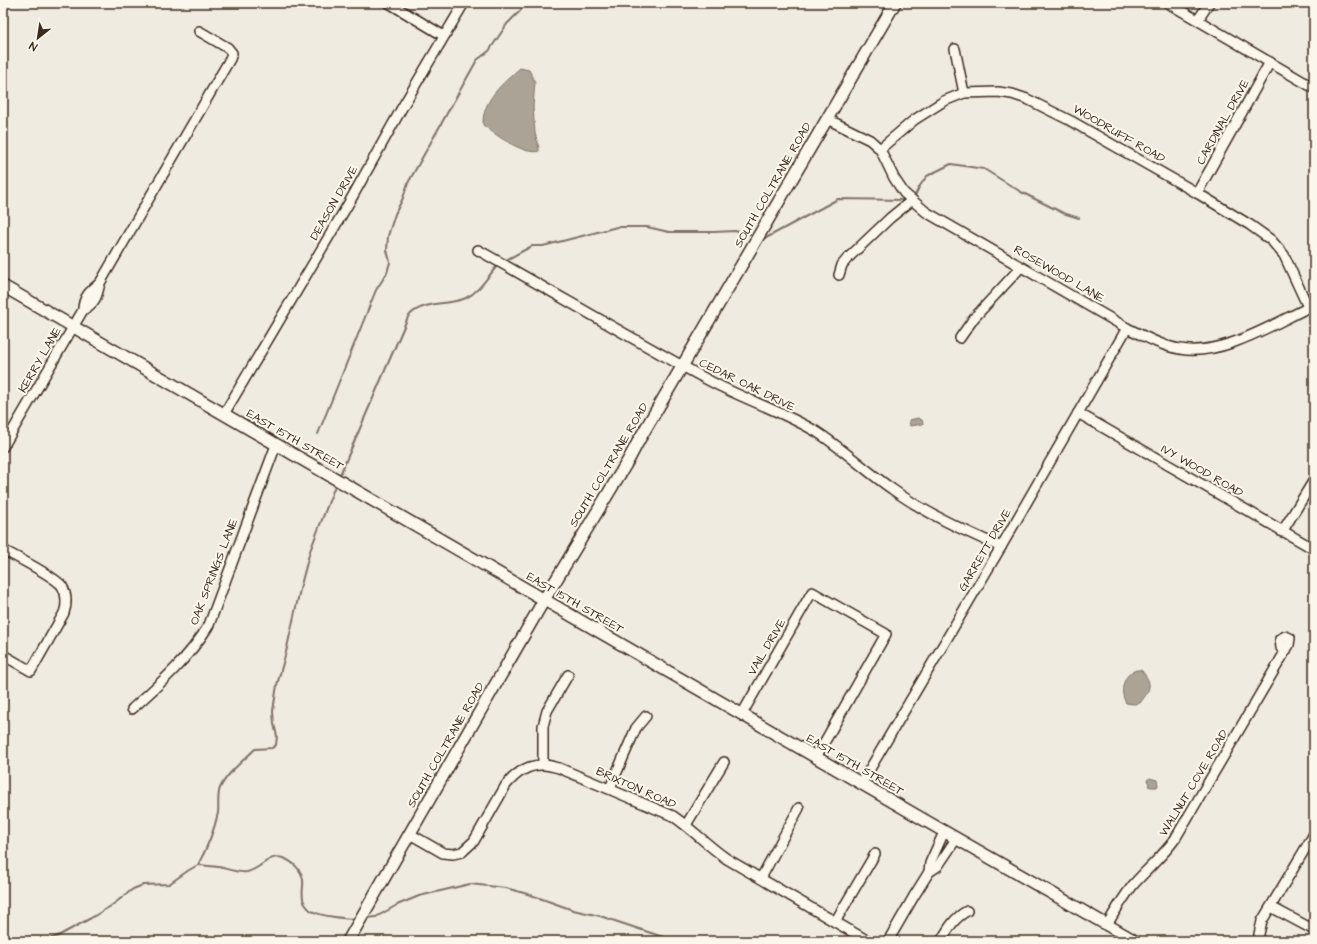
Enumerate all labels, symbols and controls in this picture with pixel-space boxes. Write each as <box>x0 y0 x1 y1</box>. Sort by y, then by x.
north arrow <box>18 18 58 58</box>
text: N <box>26 38 40 54</box>
street label: CARDINAL DRIVE <box>1192 76 1254 168</box>
street label: WOODRUFF ROAD <box>1070 101 1168 167</box>
street label: SOUTH COLTRANE ROAD <box>730 119 816 251</box>
street label: DEASON DRIVE <box>306 163 362 243</box>
street label: ROSEWOOD LANE <box>1011 241 1107 307</box>
street label: KERRY LANE <box>14 324 66 396</box>
street label: CEDAR OAK DRIVE <box>696 354 798 416</box>
street label: SOUTH COLTRANE ROAD <box>565 400 653 530</box>
street label: EAST 15TH STREET <box>243 405 347 475</box>
street label: IVY WOOD ROAD <box>1158 440 1247 502</box>
street label: GARRETT DRIVE <box>954 506 1016 594</box>
street label: OAK SPRINGS LANE <box>186 516 242 628</box>
street label: EAST 15TH STREET <box>523 568 627 638</box>
street label: VAIL DRIVE <box>744 616 790 678</box>
street label: SOUTH COLTRANE ROAD <box>403 679 489 811</box>
street label: WALNUT COVE ROAD <box>1155 726 1233 840</box>
street label: EAST 15TH STREET <box>803 730 907 800</box>
street label: BRIXTON ROAD <box>593 763 679 813</box>

